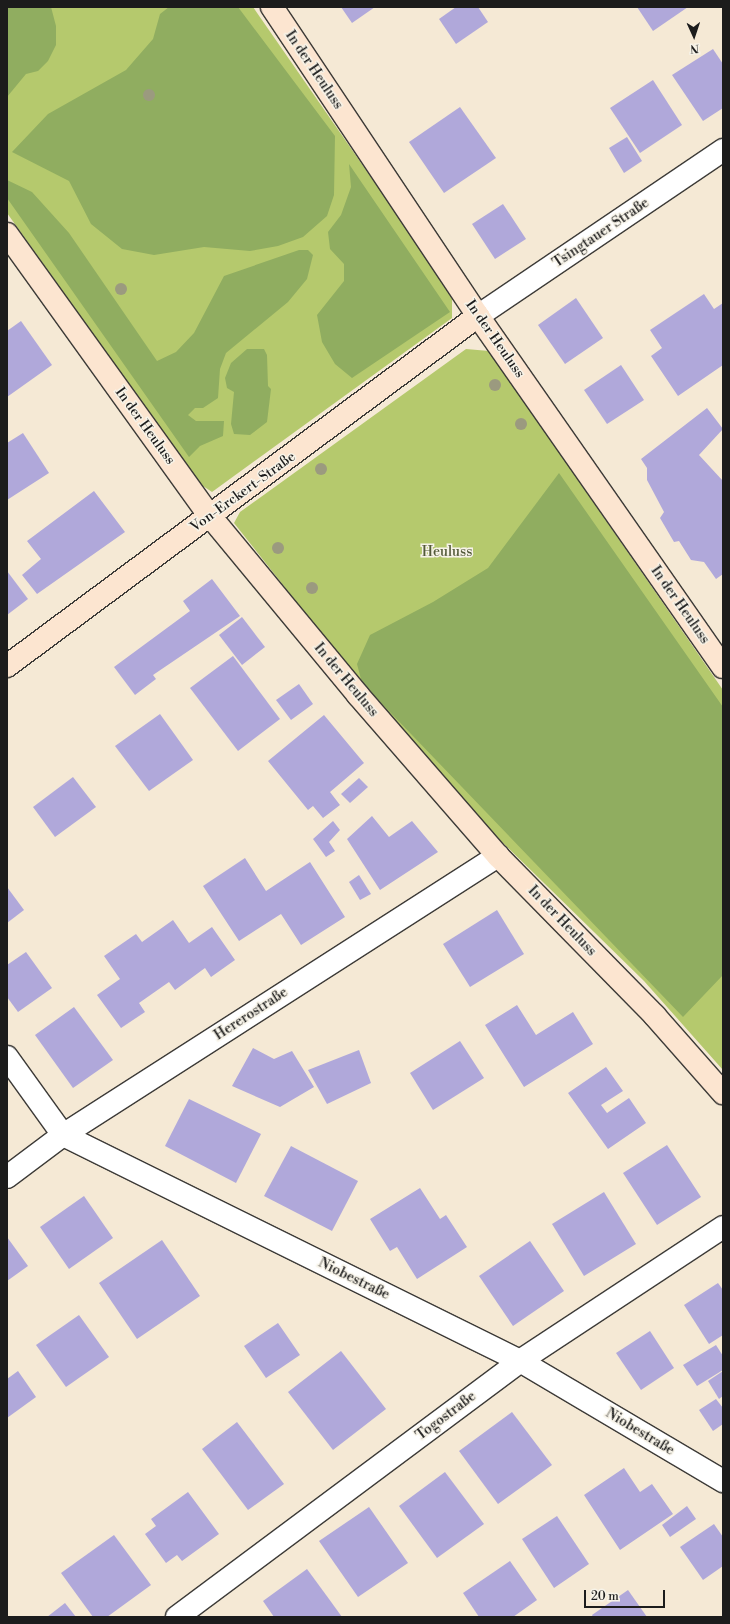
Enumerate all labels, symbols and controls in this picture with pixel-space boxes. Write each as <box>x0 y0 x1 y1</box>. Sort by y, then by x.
north arrow <box>674 16 714 56</box>
street label: In der Heuluss <box>282 28 346 112</box>
text: N <box>690 41 699 55</box>
street label: Tsingtauer Straße <box>550 195 652 271</box>
street label: In der Heuluss <box>462 297 528 381</box>
street label: In der Heuluss <box>111 384 179 468</box>
street label: Von-Erckert-Straße <box>187 448 299 536</box>
park label: Heuluss <box>422 544 472 560</box>
street label: In der Heuluss <box>647 563 713 647</box>
street label: In der Heuluss <box>310 640 382 720</box>
street label: In der Heuluss <box>524 882 600 960</box>
street label: Hererostraße <box>211 984 291 1044</box>
street label: Niobestraße <box>316 1255 392 1303</box>
street label: Togostraße <box>413 1388 479 1444</box>
street label: Niobestraße <box>603 1405 677 1459</box>
scale bar <box>586 1582 667 1608</box>
text: 20 m <box>591 1589 619 1604</box>

